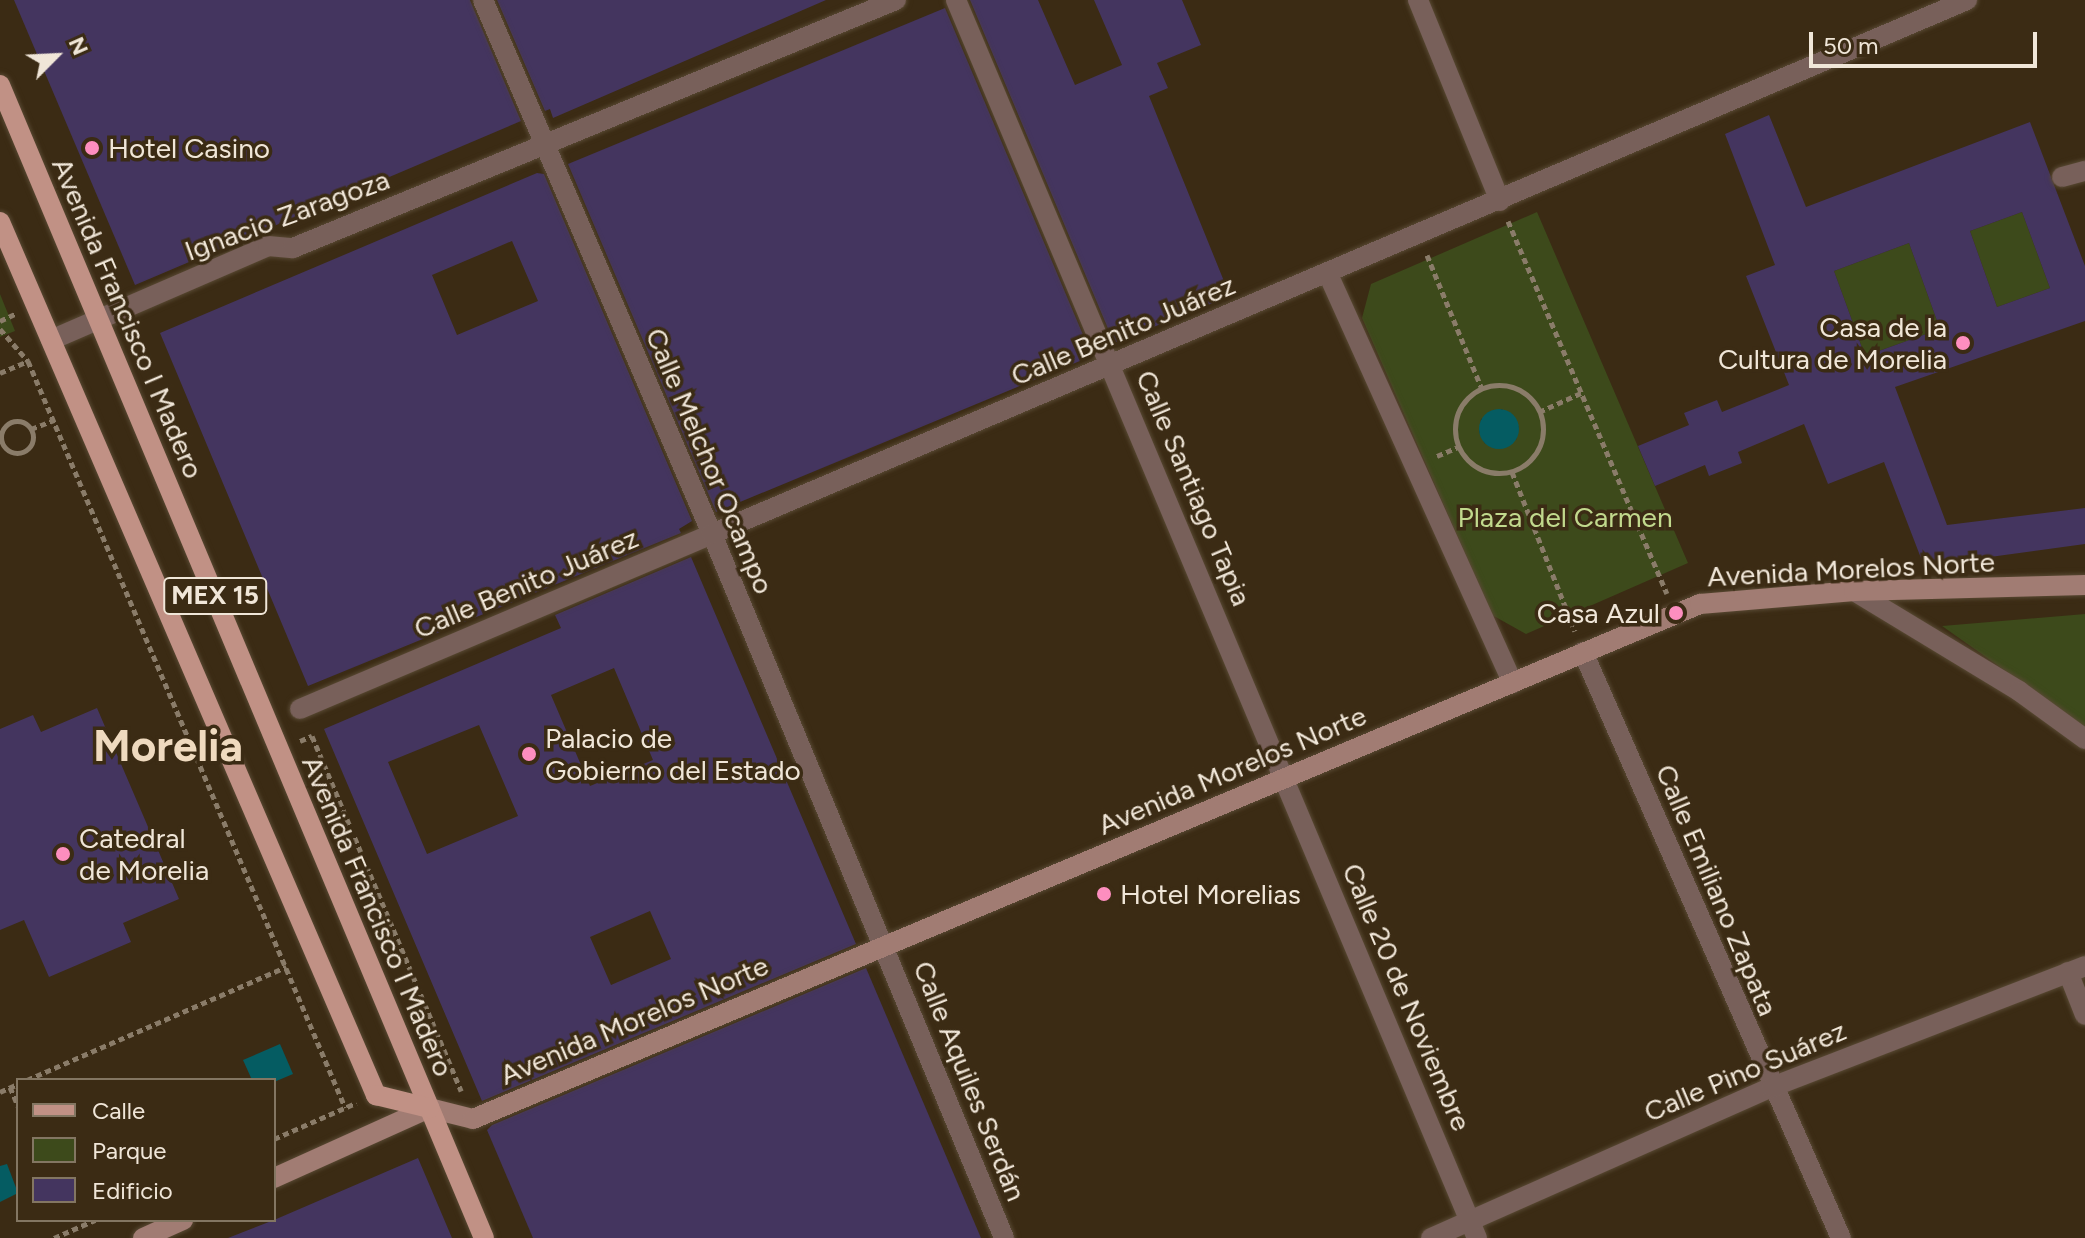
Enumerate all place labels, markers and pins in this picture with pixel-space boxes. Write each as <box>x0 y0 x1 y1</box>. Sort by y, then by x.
place label: Hotel Casino <box>108 131 270 165</box>
marker: Hotel Casino <box>83 139 101 157</box>
place label: Casa de la Cultura de Morelia <box>1718 310 1947 376</box>
marker: Casa de la Cultura de Morelia <box>1954 334 1972 352</box>
place label: Casa Azul <box>1537 596 1660 630</box>
marker: Casa Azul <box>1667 604 1685 622</box>
place label: Palacio de Gobierno del Estado <box>545 721 801 787</box>
marker: Palacio de Gobierno del Estado <box>520 745 538 763</box>
place label: Catedral de Morelia <box>79 821 209 887</box>
marker: Catedral de Morelia <box>54 845 72 863</box>
place label: Hotel Morelias <box>1120 877 1301 911</box>
marker: Hotel Morelias <box>1095 885 1113 903</box>

